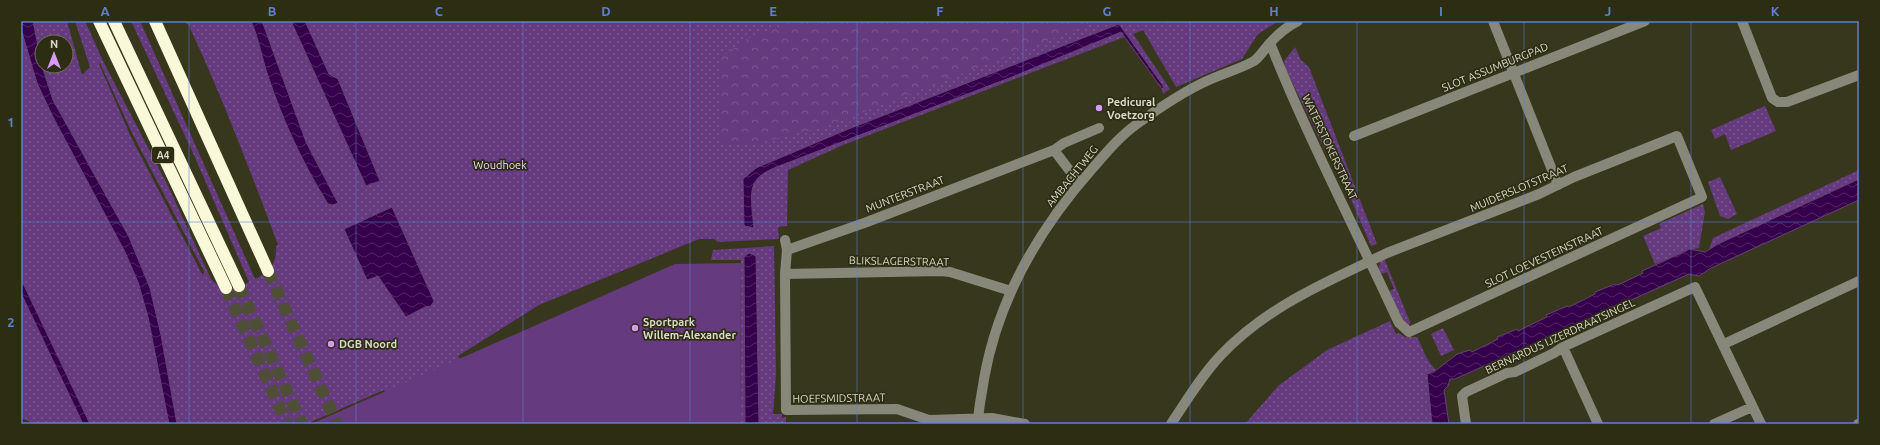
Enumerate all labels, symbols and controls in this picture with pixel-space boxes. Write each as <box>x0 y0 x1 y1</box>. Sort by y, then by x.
text: A <box>100 4 110 18</box>
text: B <box>268 4 277 18</box>
text: C <box>435 4 444 18</box>
text: D <box>601 4 611 18</box>
text: E <box>769 4 777 18</box>
text: F <box>936 4 944 18</box>
text: G <box>1103 4 1112 18</box>
text: H <box>1269 4 1279 18</box>
text: I <box>1439 4 1443 18</box>
text: J <box>1605 4 1611 18</box>
text: K <box>1771 4 1780 18</box>
north arrow <box>34 34 74 74</box>
text: N <box>50 38 58 50</box>
street label: SLOT ASSUMBURGPAD <box>1440 40 1550 94</box>
street label: WATERSTOKERSTRAAT <box>1300 92 1360 202</box>
place label: Pedicural Voetzorg <box>1107 96 1156 121</box>
marker: Pedicural Voetzorg <box>1094 103 1104 113</box>
text: 1 <box>7 115 15 129</box>
street label: AMBACHTWEG <box>1044 143 1100 209</box>
road number: A4 <box>152 147 174 163</box>
park label: Woudhoek <box>473 159 527 171</box>
street label: MUIDERSLOTSTRAAT <box>1468 162 1570 214</box>
street label: MUNTERSTRAAT <box>864 173 946 215</box>
street label: SLOT LOEVESTEINSTRAAT <box>1483 224 1605 290</box>
street label: BLIKSLAGERSTRAAT <box>849 254 949 268</box>
street label: BERNARDUS IJZERDRAATSINGEL <box>1483 296 1637 376</box>
text: 2 <box>7 315 15 329</box>
place label: Sportpark Willem-Alexander <box>643 316 736 341</box>
marker: Sportpark Willem-Alexander <box>630 323 640 333</box>
place label: DGB Noord <box>339 338 397 350</box>
marker: DGB Noord <box>326 339 336 349</box>
street label: HOEFSMIDSTRAAT <box>792 391 886 405</box>

